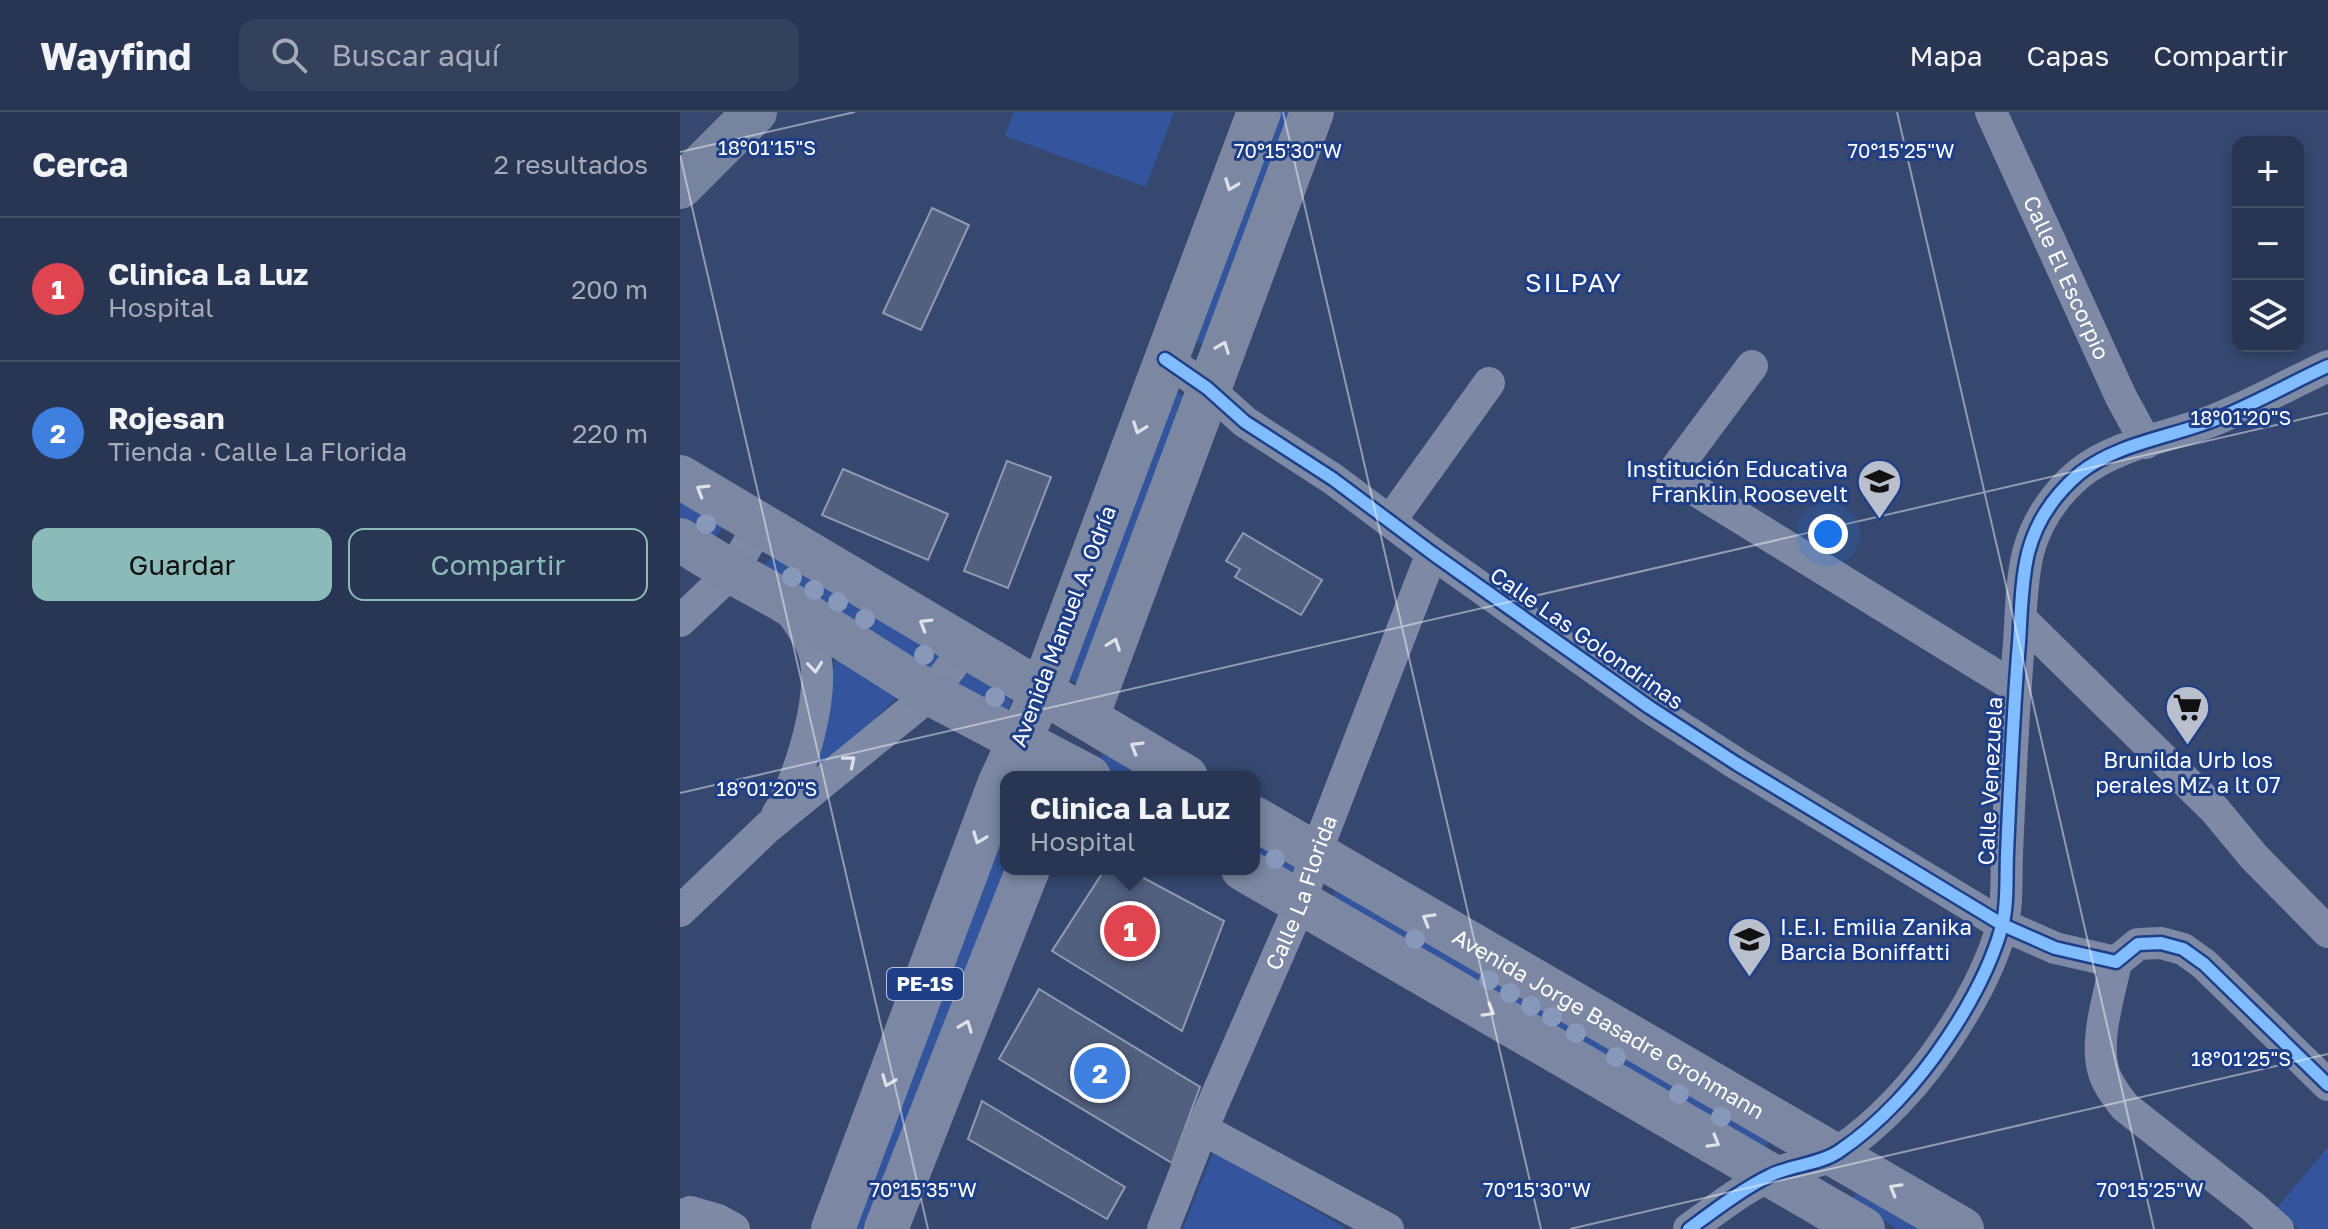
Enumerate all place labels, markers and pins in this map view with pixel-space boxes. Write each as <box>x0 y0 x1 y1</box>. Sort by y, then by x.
place label: Institución Educativa Franklin Roosevelt <box>1626 455 1848 507</box>
school or university icon: Institución Educativa Franklin Roosevelt <box>1855 458 1903 521</box>
supermarket icon: Brunilda Urb los perales MZ a lt 07 <box>2164 683 2212 746</box>
place label: Brunilda Urb los perales MZ a lt 07 <box>2095 746 2281 798</box>
pin: 1 <box>1104 901 1156 961</box>
place label: I.E.I. Emilia Zanika Barcia Boniffatti <box>1780 913 1972 965</box>
school or university icon: I.E.I. Emilia Zanika Barcia Boniffatti <box>1725 916 1773 979</box>
pin: 2 <box>1074 1043 1126 1103</box>

